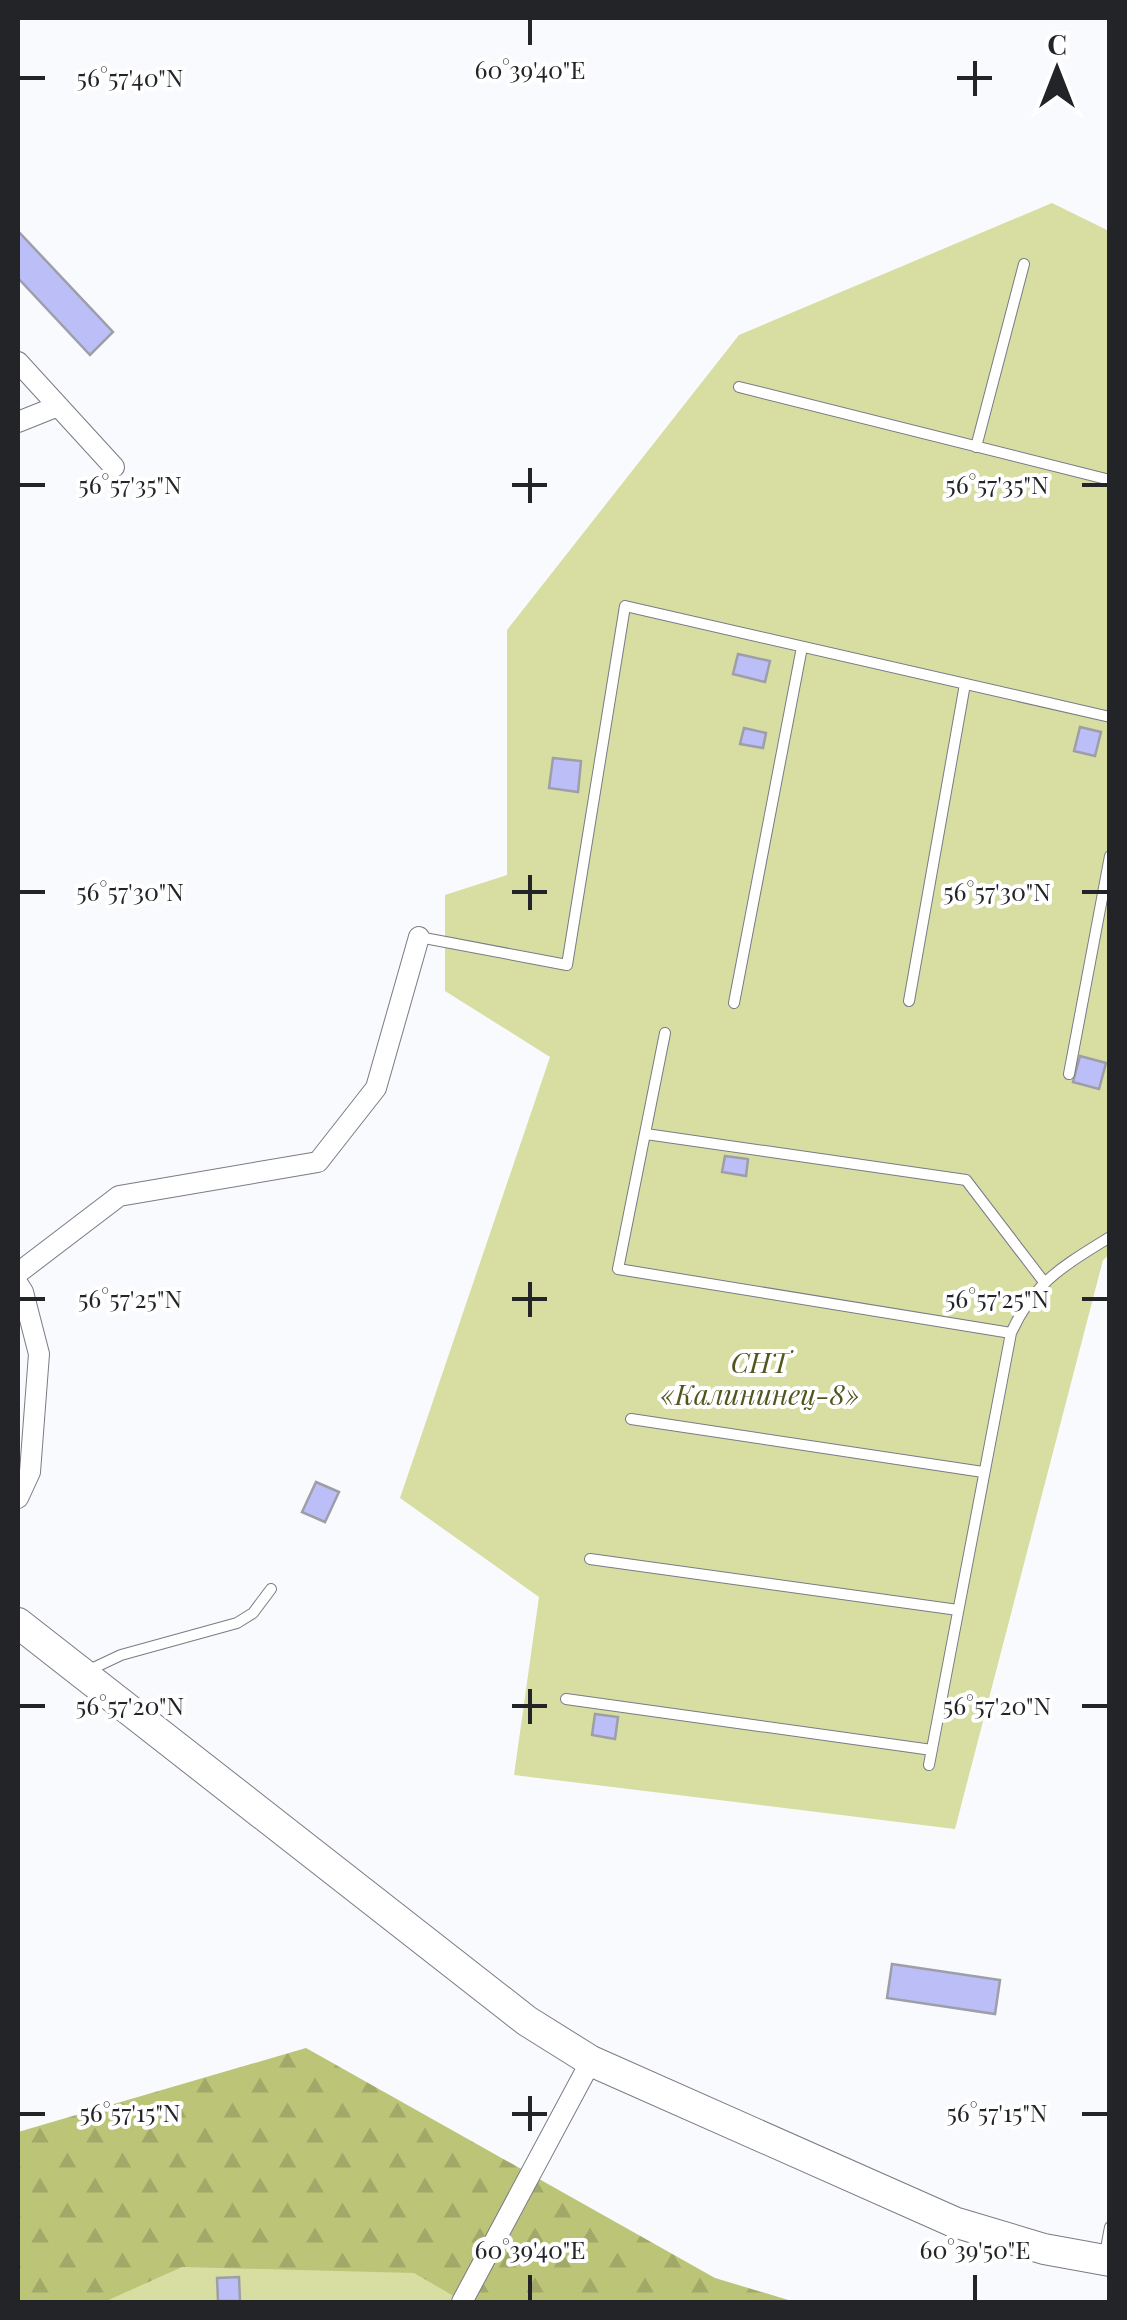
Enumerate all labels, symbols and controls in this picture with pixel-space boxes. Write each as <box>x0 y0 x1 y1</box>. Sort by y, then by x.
north arrow <box>1007 20 1107 120</box>
text: С <box>1047 25 1067 62</box>
text: 60°39'40"E <box>475 52 585 85</box>
text: 56°57'40"N <box>77 60 183 93</box>
text: 56°57'35"N <box>78 467 182 500</box>
text: 56°57'35"N <box>945 467 1049 500</box>
text: 56°57'30"N <box>76 874 184 907</box>
text: 56°57'30"N <box>943 874 1051 907</box>
text: 56°57'25"N <box>78 1281 182 1314</box>
text: 56°57'25"N <box>945 1281 1049 1314</box>
park label: СНТ «Калининец-8» <box>661 1343 859 1412</box>
text: 56°57'20"N <box>76 1688 184 1721</box>
text: 56°57'20"N <box>943 1688 1051 1721</box>
text: 56°57'15"N <box>79 2095 181 2128</box>
text: 56°57'15"N <box>946 2095 1048 2128</box>
text: 60°39'40"E <box>475 2232 585 2265</box>
text: 60°39'50"E <box>920 2232 1030 2265</box>

